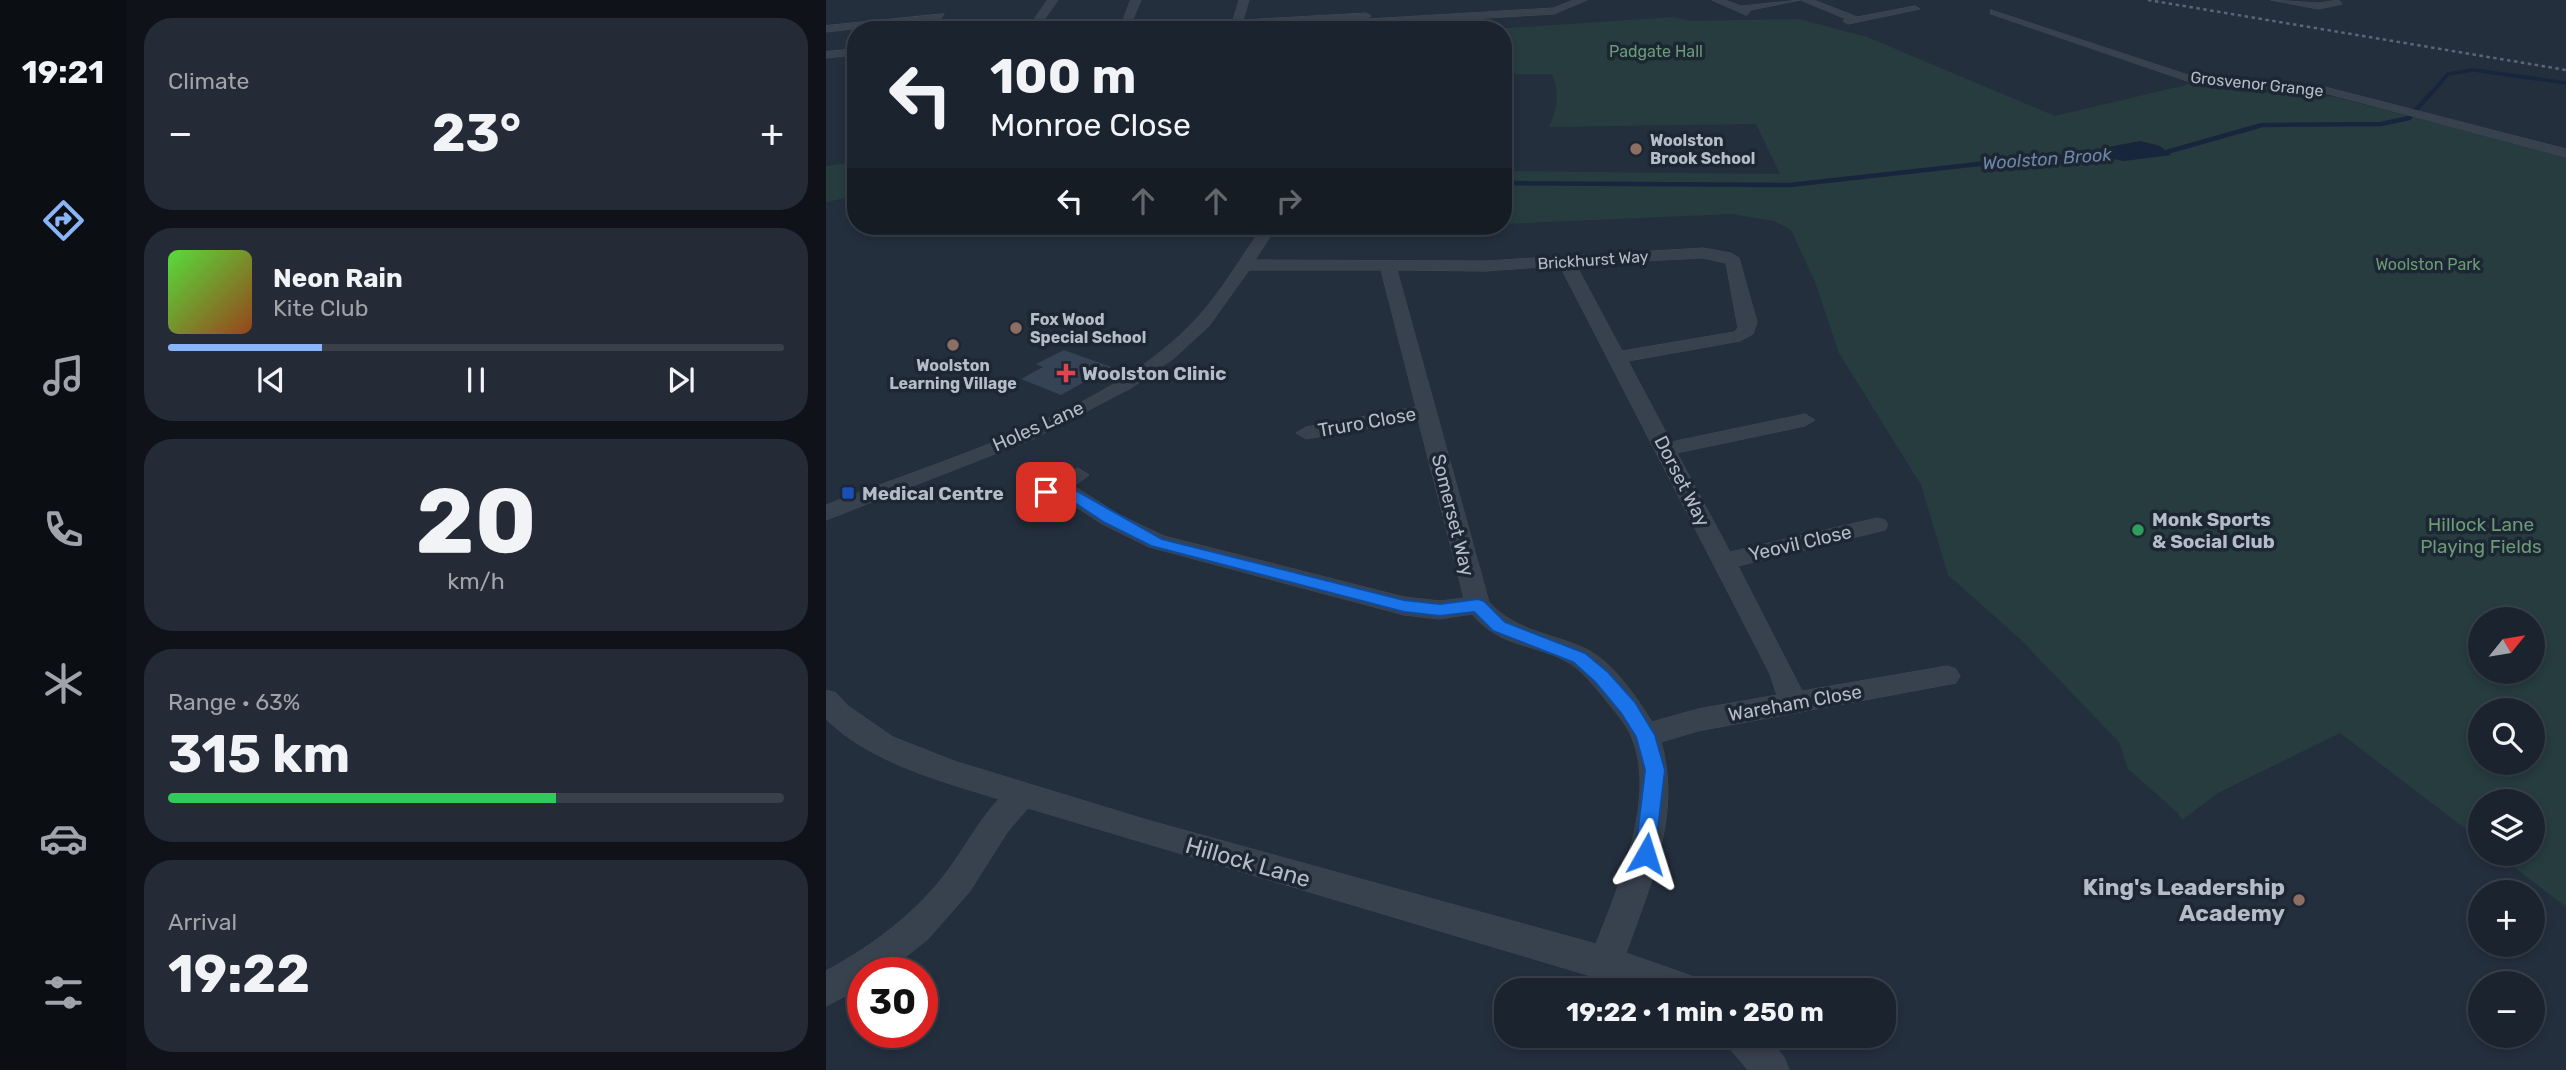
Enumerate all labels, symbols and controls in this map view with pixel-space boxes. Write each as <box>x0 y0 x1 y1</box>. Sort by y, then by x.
park label: Padgate Hall <box>1609 42 1703 61</box>
text: 100 m <box>990 47 1136 105</box>
icon: left <box>875 49 966 140</box>
text: 19:21 <box>22 53 104 91</box>
text: Climate <box>168 67 249 95</box>
street label: Grosvenor Grange <box>2189 68 2325 100</box>
text: 23° <box>432 102 521 164</box>
text: Monroe Close <box>990 106 1191 144</box>
text: − <box>168 110 193 156</box>
text: + <box>760 110 784 156</box>
place label: Woolston Brook School <box>1650 131 1755 168</box>
marker: Woolston Brook School <box>1628 141 1644 157</box>
water label: Woolston Brook <box>1982 143 2113 174</box>
icon: left <box>1051 182 1089 220</box>
icon: ahead <box>1124 182 1162 220</box>
icon: ahead <box>1197 182 1235 220</box>
icon: right <box>1270 182 1308 220</box>
icon: directions <box>39 196 88 245</box>
street label: Brickhurst Way <box>1537 247 1649 273</box>
park label: Woolston Park <box>2375 255 2481 274</box>
text: Neon Rain <box>273 263 403 294</box>
text: Kite Club <box>273 294 368 322</box>
place label: Fox Wood Special School <box>1030 310 1146 347</box>
marker: Fox Wood Special School <box>1008 320 1024 336</box>
marker: Woolston Learning Village <box>945 337 961 353</box>
icon: music <box>39 351 88 400</box>
place label: Woolston Learning Village <box>889 356 1017 393</box>
icon: previous <box>252 361 290 399</box>
icon: pause <box>457 361 495 399</box>
icon: next <box>662 361 700 399</box>
place label: Woolston Clinic <box>1082 362 1226 385</box>
marker: Woolston Clinic <box>1056 363 1076 383</box>
street label: Holes Lane <box>989 396 1087 456</box>
street label: Truro Close <box>1316 402 1418 442</box>
street label: Dorset Way <box>1649 432 1715 530</box>
street label: Somerset Way <box>1427 452 1479 578</box>
pin <box>1016 462 1076 522</box>
text: 20 <box>415 467 537 575</box>
icon: arrive <box>1027 473 1065 511</box>
place label: Medical Centre <box>862 482 1004 505</box>
marker: Medical Centre <box>840 485 856 501</box>
icon: phone <box>39 505 88 554</box>
place label: Monk Sports & Social Club <box>2152 508 2275 553</box>
park label: Hillock Lane Playing Fields <box>2420 513 2542 558</box>
street label: Yeovil Close <box>1746 520 1854 566</box>
marker: Monk Sports & Social Club <box>2130 522 2146 538</box>
text: km/h <box>447 567 505 595</box>
north arrow <box>2468 607 2544 684</box>
map controls <box>2468 607 2545 1048</box>
icon: climate <box>39 659 88 708</box>
street label: Wareham Close <box>1726 680 1864 726</box>
text: Range · 63% <box>168 688 300 716</box>
button: search <box>2468 698 2545 775</box>
text: 315 km <box>168 723 350 785</box>
button: layers <box>2468 789 2545 866</box>
icon: car <box>39 814 88 863</box>
position arrow <box>1609 817 1683 891</box>
street label: Hillock Lane <box>1182 831 1314 893</box>
place label: King's Leadership Academy <box>2083 873 2285 927</box>
button: + <box>2468 880 2545 957</box>
marker: King's Leadership Academy <box>2291 892 2307 908</box>
text: Arrival <box>168 908 237 936</box>
text: 19:22 <box>168 943 310 1005</box>
speed limit sign: 30 <box>847 957 938 1048</box>
icon: filters <box>39 968 88 1017</box>
button: − <box>2468 971 2545 1048</box>
text: 19:22 · 1 min · 250 m <box>1566 997 1824 1028</box>

